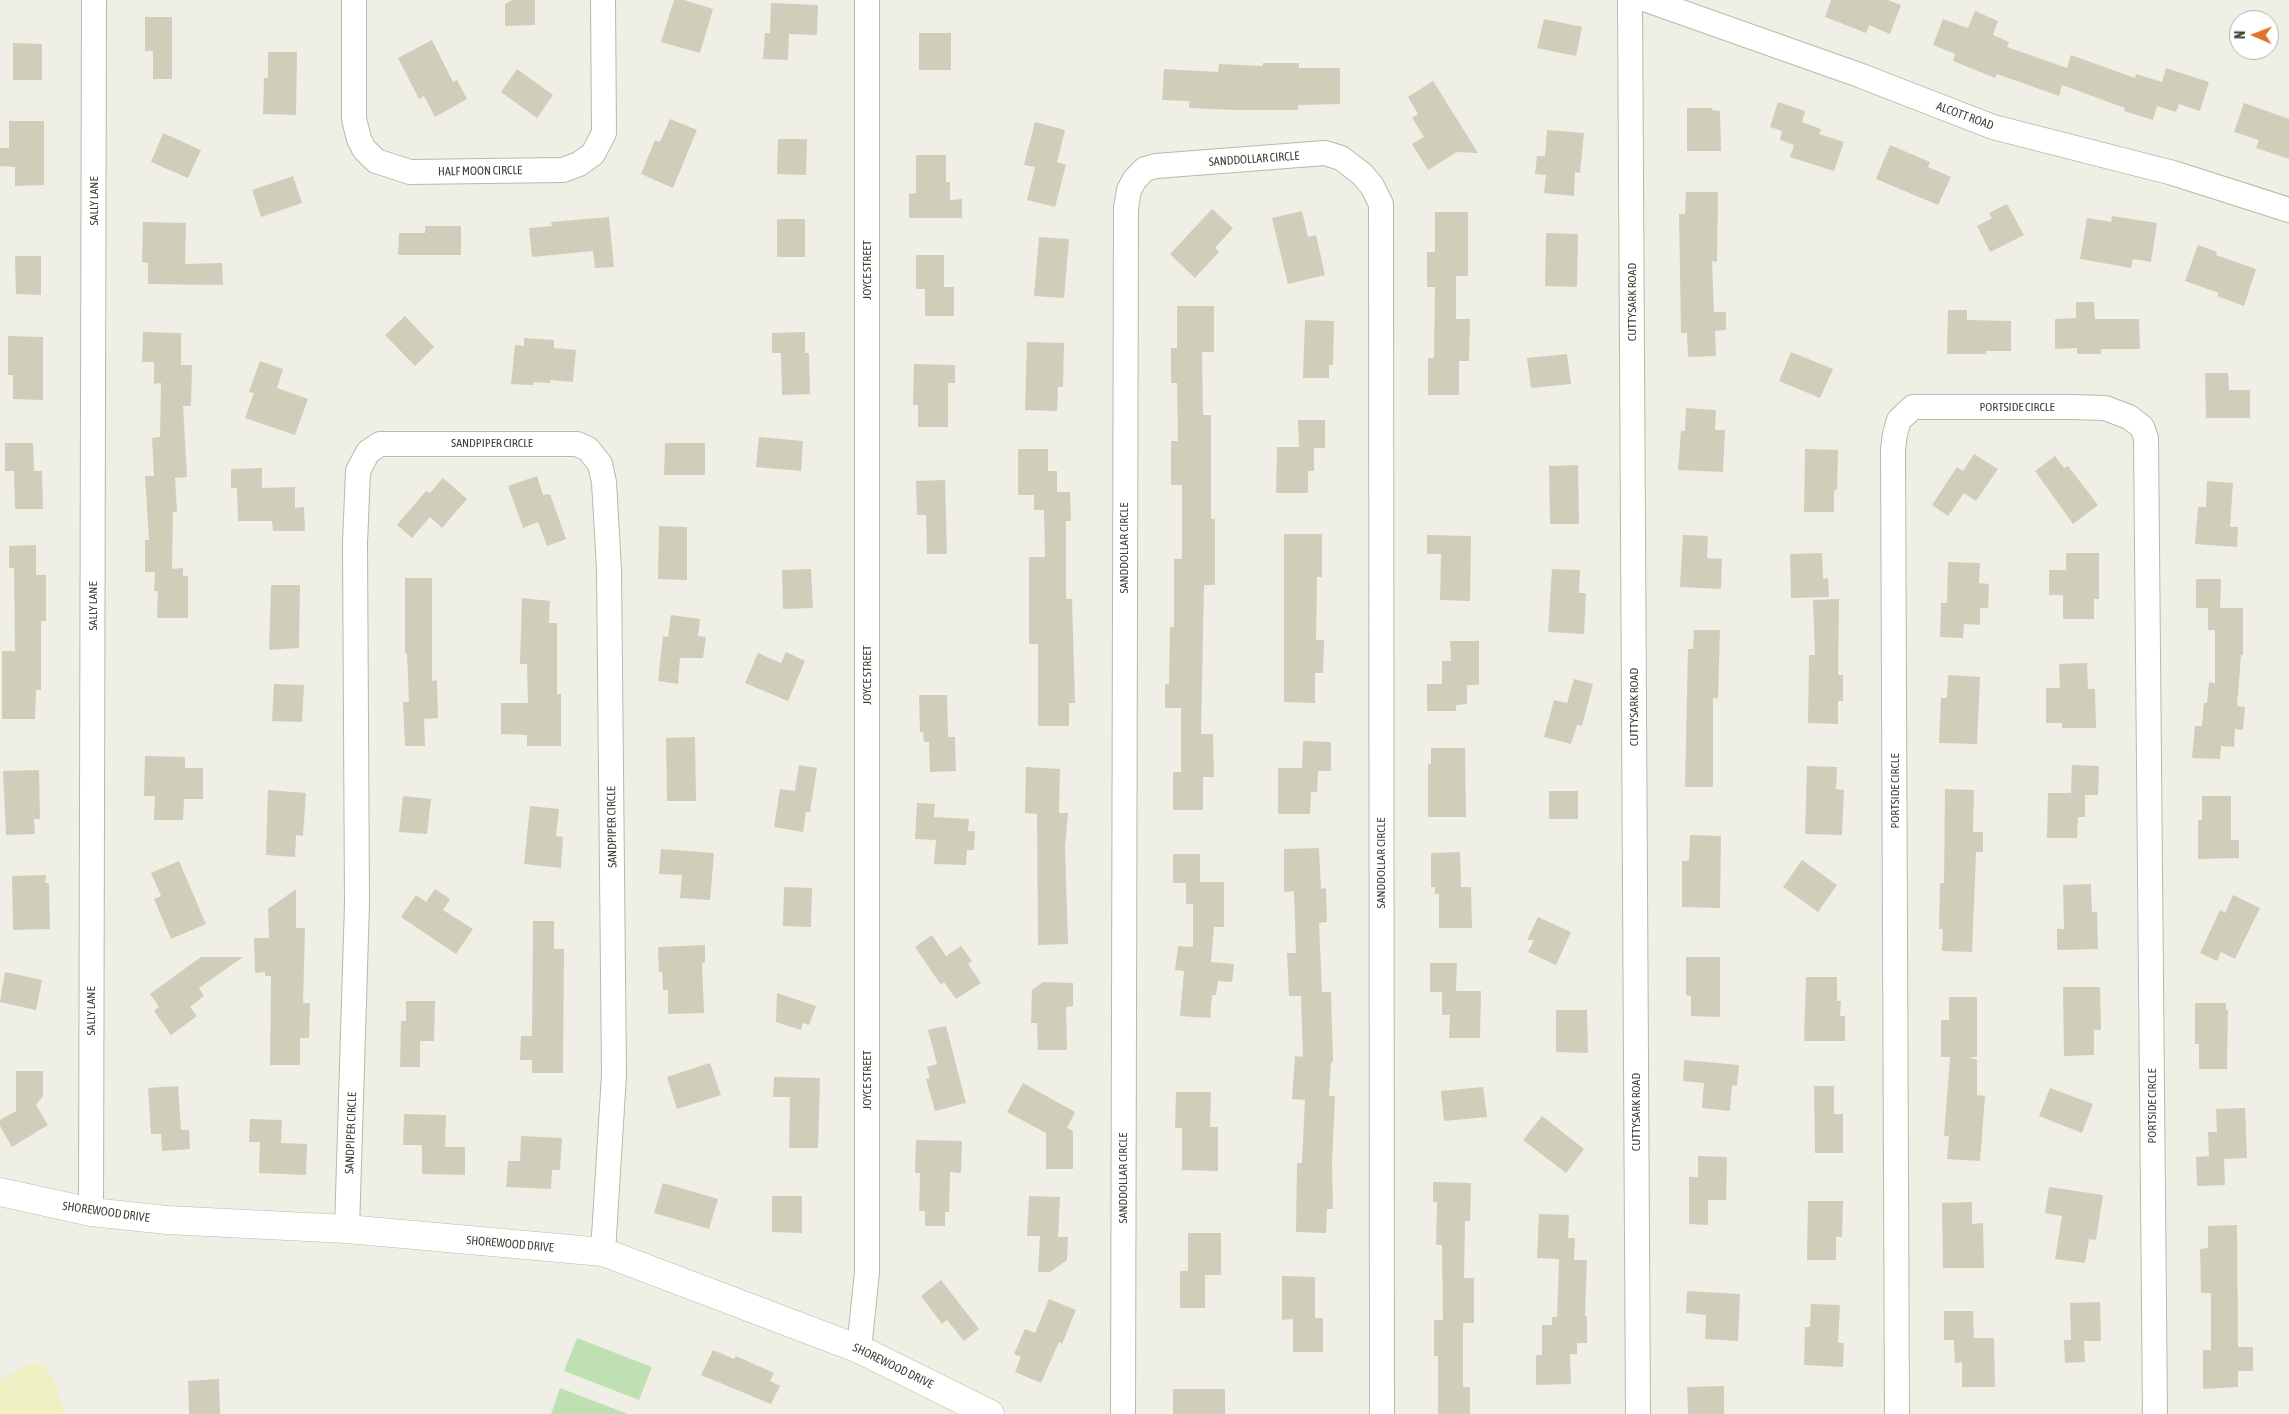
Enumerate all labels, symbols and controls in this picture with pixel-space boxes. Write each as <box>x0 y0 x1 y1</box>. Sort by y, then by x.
north arrow <box>2229 10 2279 60</box>
text: N <box>2232 30 2248 39</box>
street label: ALCOTT ROAD <box>1934 99 1996 133</box>
street label: SANDDOLLAR CIRCLE <box>1208 149 1300 169</box>
street label: HALF MOON CIRCLE <box>438 163 522 179</box>
street label: SALLY LANE <box>87 176 101 226</box>
street label: JOYCE STREET <box>860 240 874 300</box>
street label: CUTTYSARK ROAD <box>1625 263 1639 341</box>
street label: PORTSIDE CIRCLE <box>1979 400 2055 414</box>
street label: SANDPIPER CIRCLE <box>451 436 533 450</box>
street label: SANDDOLLAR CIRCLE <box>1117 503 1131 593</box>
street label: SALLY LANE <box>86 581 100 631</box>
street label: JOYCE STREET <box>860 645 874 705</box>
street label: CUTTYSARK ROAD <box>1627 668 1641 746</box>
street label: PORTSIDE CIRCLE <box>1888 753 1902 829</box>
street label: SANDPIPER CIRCLE <box>604 786 620 868</box>
street label: SANDDOLLAR CIRCLE <box>1374 818 1388 908</box>
street label: SALLY LANE <box>84 986 98 1036</box>
street label: JOYCE STREET <box>860 1050 874 1110</box>
street label: PORTSIDE CIRCLE <box>2145 1068 2159 1144</box>
street label: CUTTYSARK ROAD <box>1629 1073 1643 1151</box>
street label: SANDPIPER CIRCLE <box>342 1092 360 1174</box>
street label: SANDDOLLAR CIRCLE <box>1116 1133 1130 1223</box>
street label: SHOREWOOD DRIVE <box>61 1199 151 1225</box>
street label: SHOREWOOD DRIVE <box>466 1233 554 1255</box>
street label: SHOREWOOD DRIVE <box>850 1340 936 1392</box>

